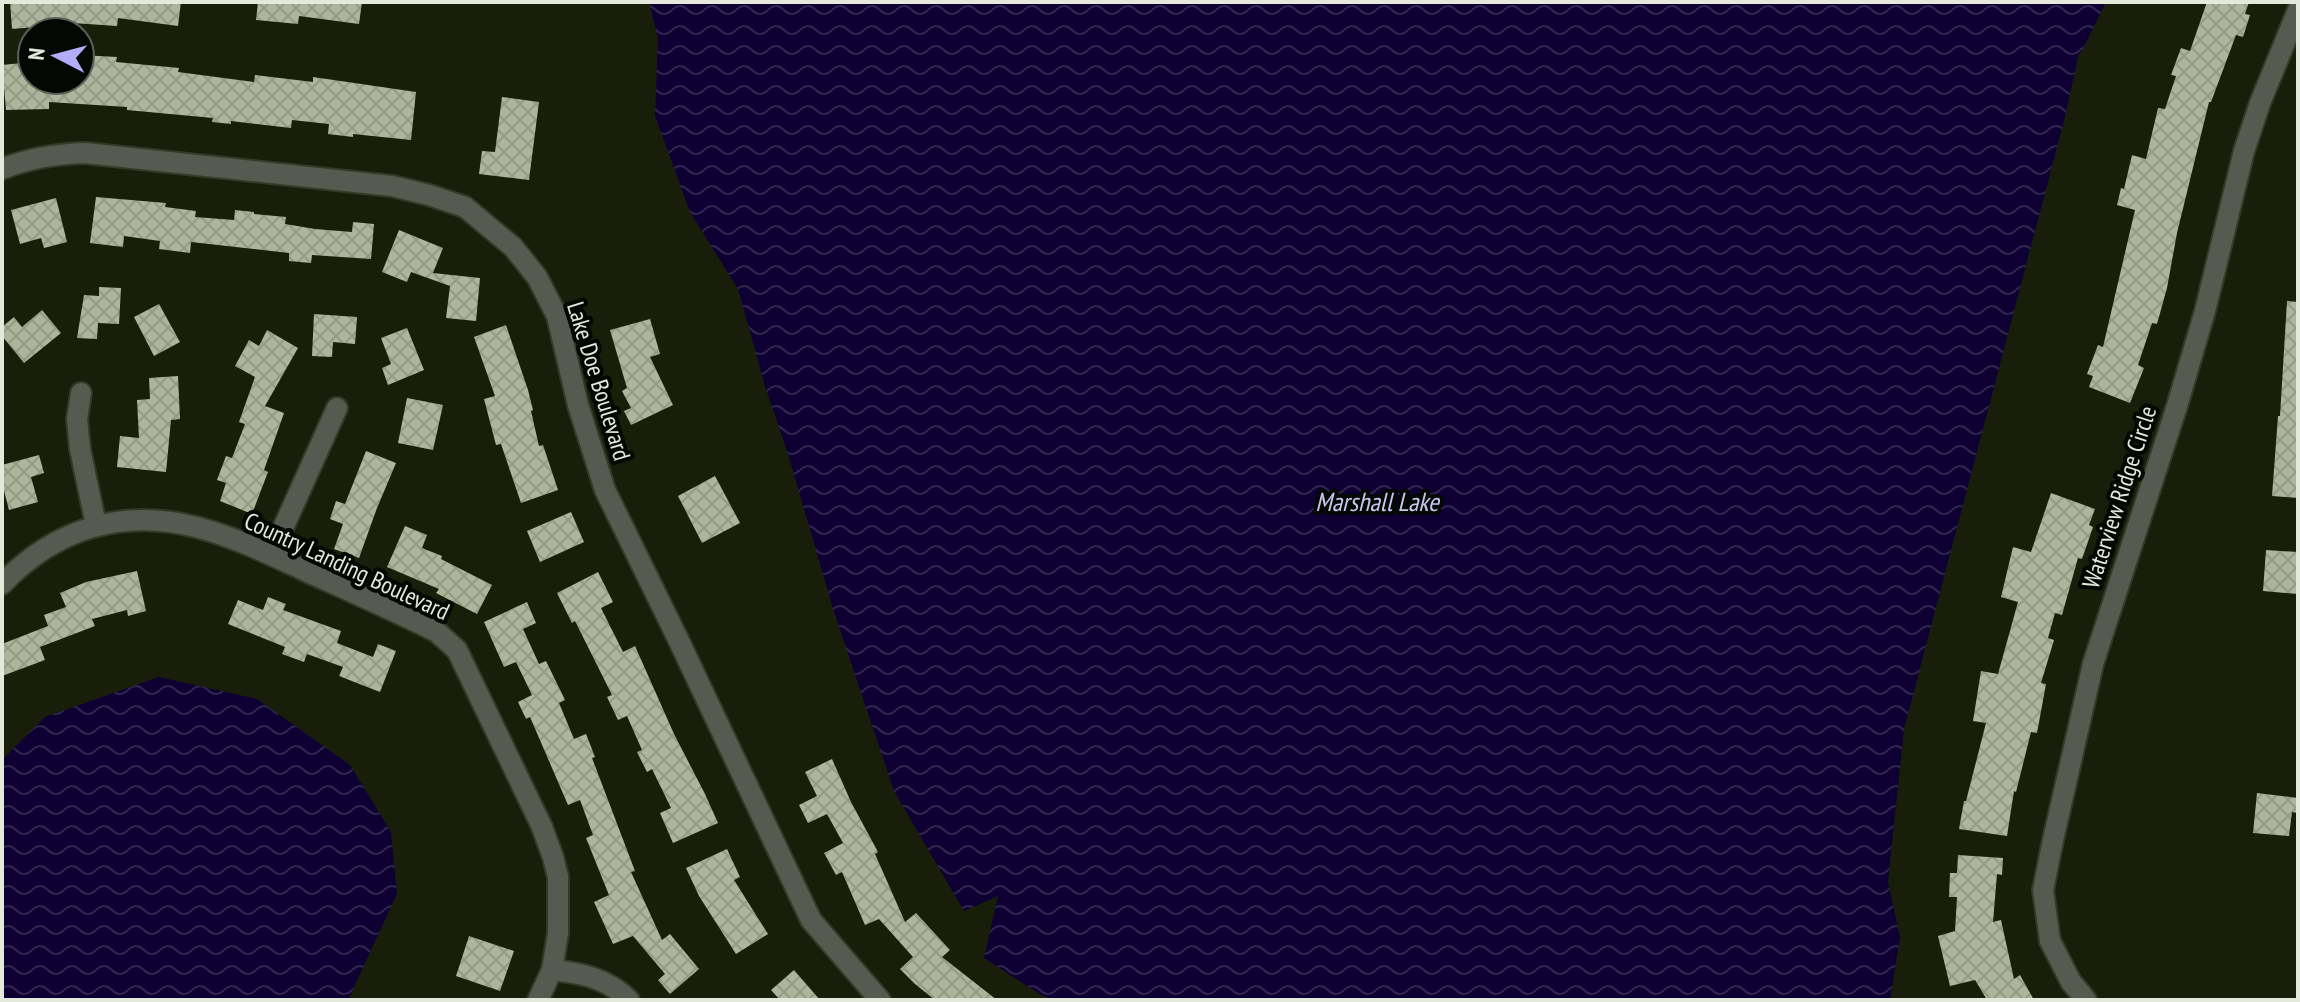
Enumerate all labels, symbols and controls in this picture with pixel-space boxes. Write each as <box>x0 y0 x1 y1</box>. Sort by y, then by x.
north arrow <box>16 16 96 96</box>
text: N <box>22 47 51 61</box>
street label: Lake Doe Boulevard <box>560 298 638 464</box>
street label: Waterview Ridge Circle <box>2075 402 2163 592</box>
water label: Marshall Lake <box>1315 485 1441 518</box>
street label: Country Landing Boulevard <box>240 505 454 627</box>

